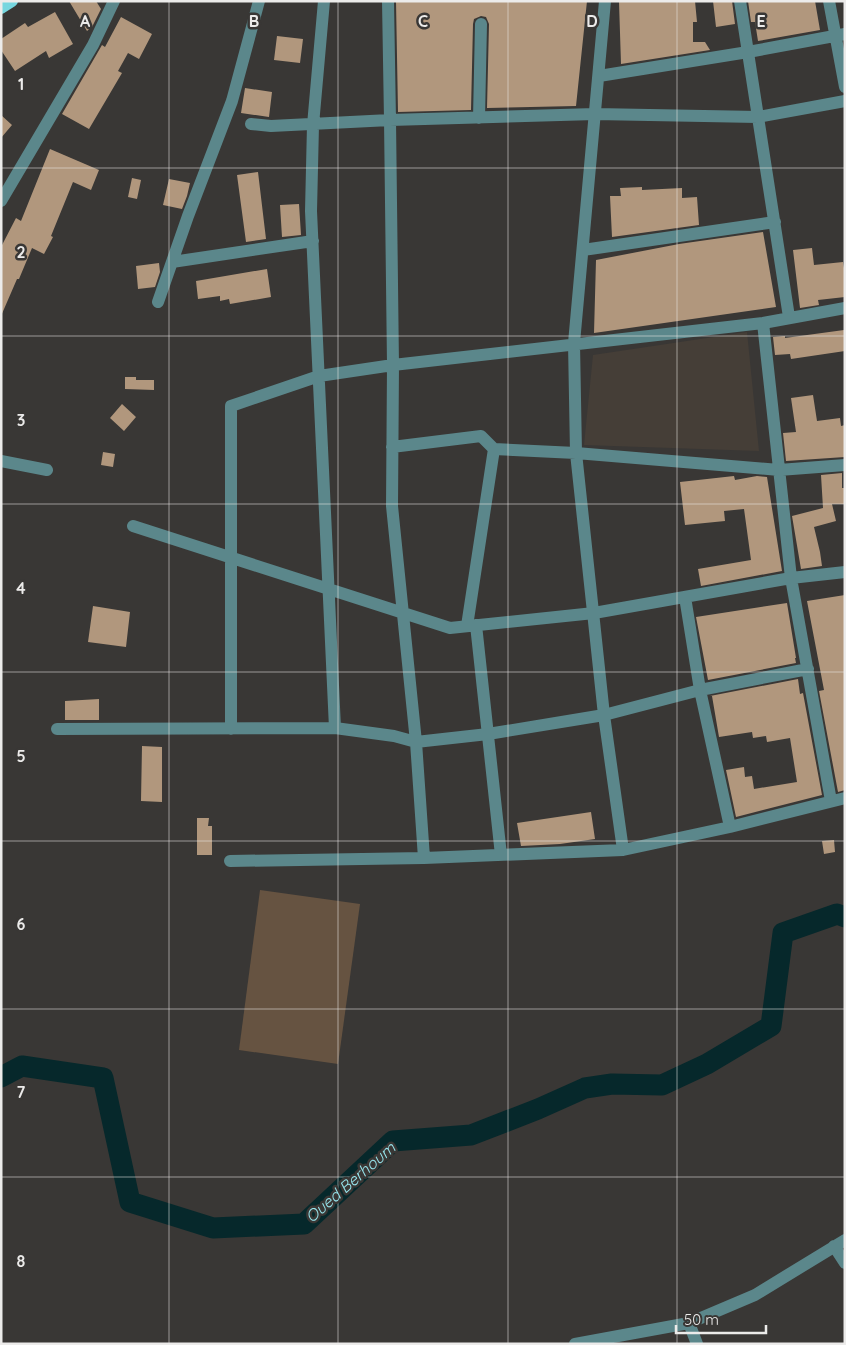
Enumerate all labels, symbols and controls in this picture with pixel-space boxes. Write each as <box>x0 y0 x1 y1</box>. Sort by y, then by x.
text: A <box>80 11 91 31</box>
text: B <box>249 11 259 31</box>
text: C <box>418 11 428 31</box>
text: D <box>586 11 598 31</box>
text: E <box>756 11 766 31</box>
text: 1 <box>18 74 24 94</box>
text: 2 <box>16 242 26 262</box>
text: 3 <box>17 410 25 430</box>
text: 4 <box>16 578 26 598</box>
text: 5 <box>16 746 26 766</box>
text: 6 <box>17 914 26 934</box>
text: 7 <box>17 1082 26 1102</box>
water label: Oued Berhoum <box>301 1137 399 1226</box>
text: 8 <box>17 1251 26 1271</box>
scale bar <box>676 1302 766 1334</box>
text: 50 m <box>684 1310 719 1329</box>

